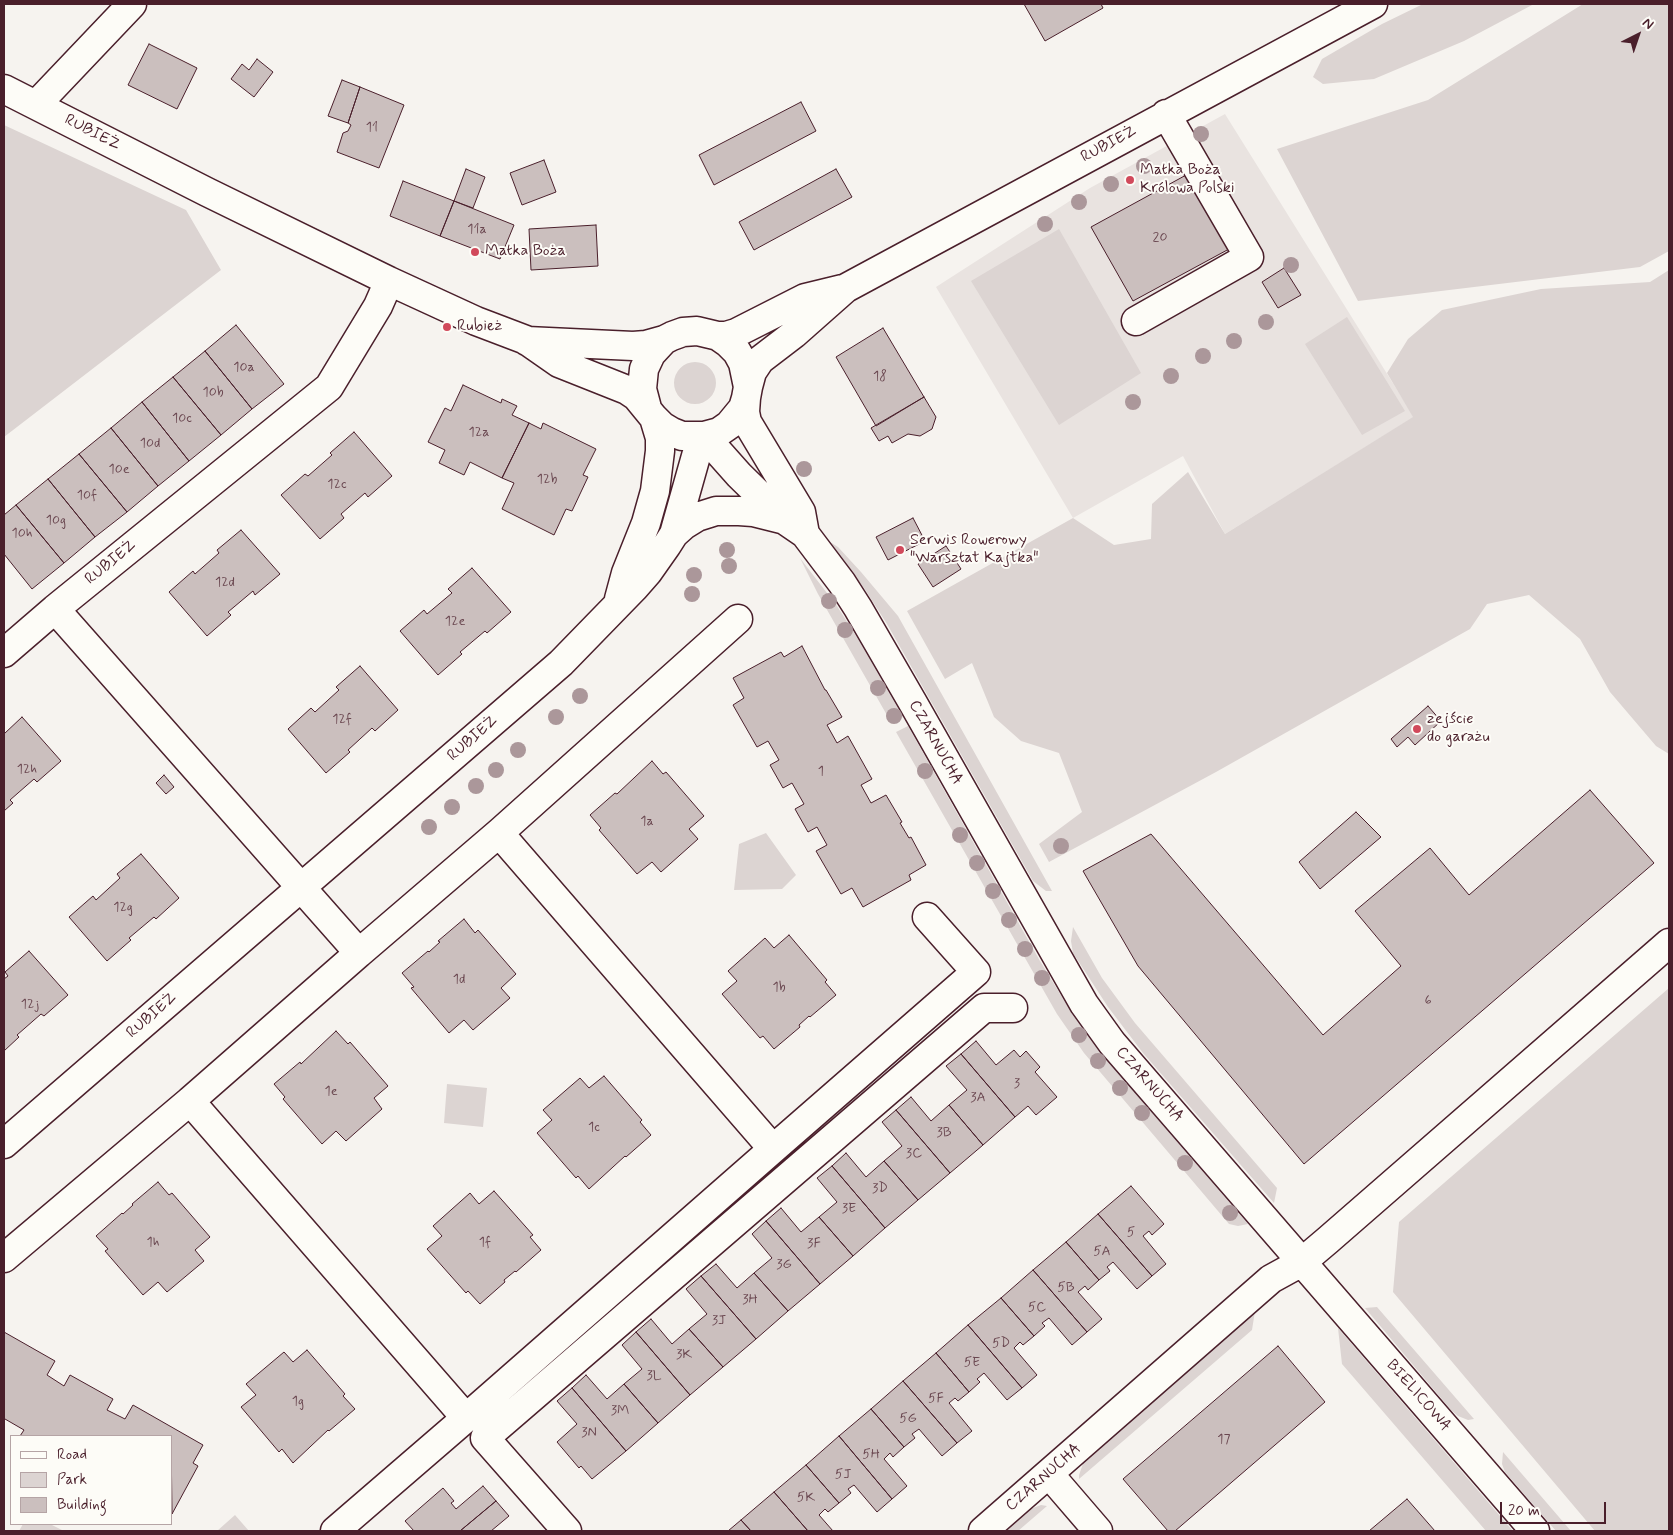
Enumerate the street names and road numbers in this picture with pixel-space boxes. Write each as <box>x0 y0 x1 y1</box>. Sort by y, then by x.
street label: RUBIEŻ <box>61 111 123 155</box>
street label: RUBIEŻ <box>1078 122 1140 168</box>
street label: RUBIEŻ <box>82 537 140 589</box>
street label: CZARNUCHA <box>904 697 966 789</box>
street label: RUBIEŻ <box>444 712 502 766</box>
street label: RUBIEŻ <box>123 989 181 1043</box>
street label: CZARNUCHA <box>1111 1043 1187 1127</box>
street label: BIELICOWA <box>1382 1356 1454 1436</box>
street label: CZARNUCHA <box>1002 1440 1086 1516</box>

